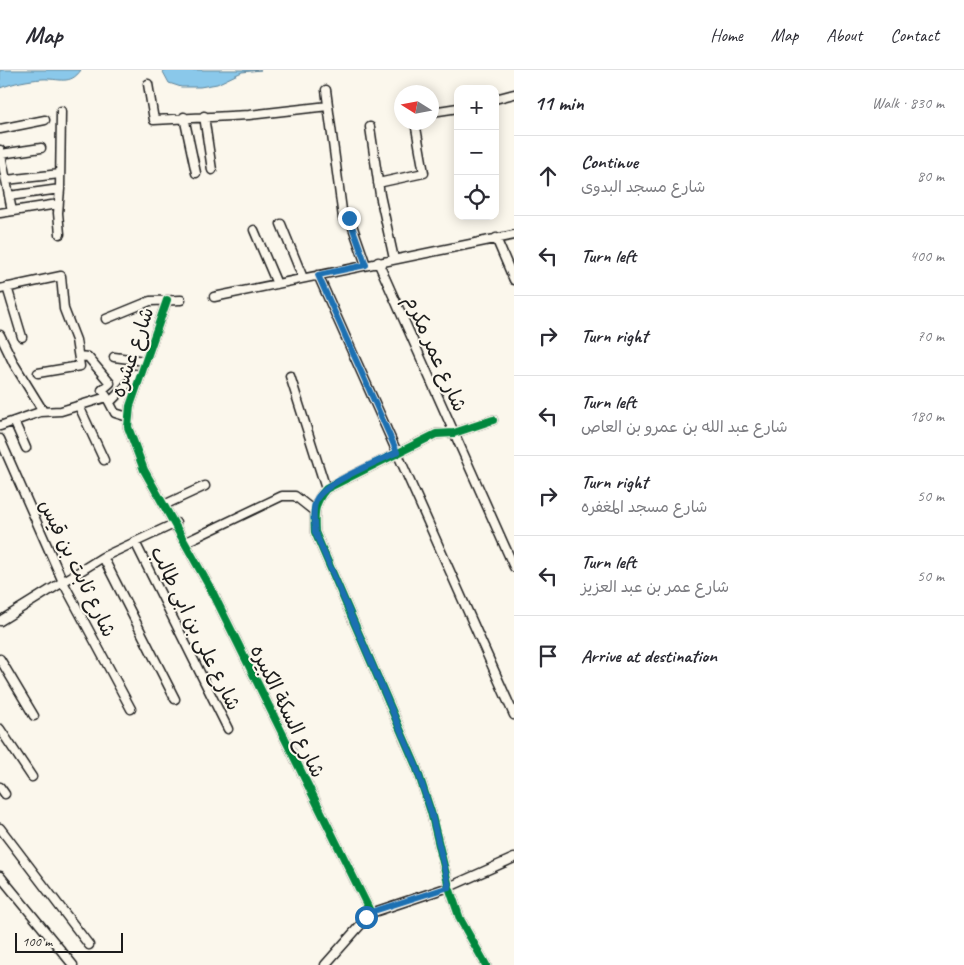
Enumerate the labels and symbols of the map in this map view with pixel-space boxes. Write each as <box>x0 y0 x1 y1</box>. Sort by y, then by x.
north arrow <box>394 85 439 130</box>
route end <box>338 207 361 230</box>
street label: شارع عمر مكرم <box>396 291 472 417</box>
street label: شارع عشره <box>105 304 161 401</box>
street label: شارع ثابت بن قيس <box>32 495 122 642</box>
street label: شارع على بن ابى طالب <box>144 542 246 715</box>
street label: شارع السكة الكبيره <box>244 641 331 782</box>
route start <box>355 906 378 929</box>
scale bar <box>15 930 122 953</box>

